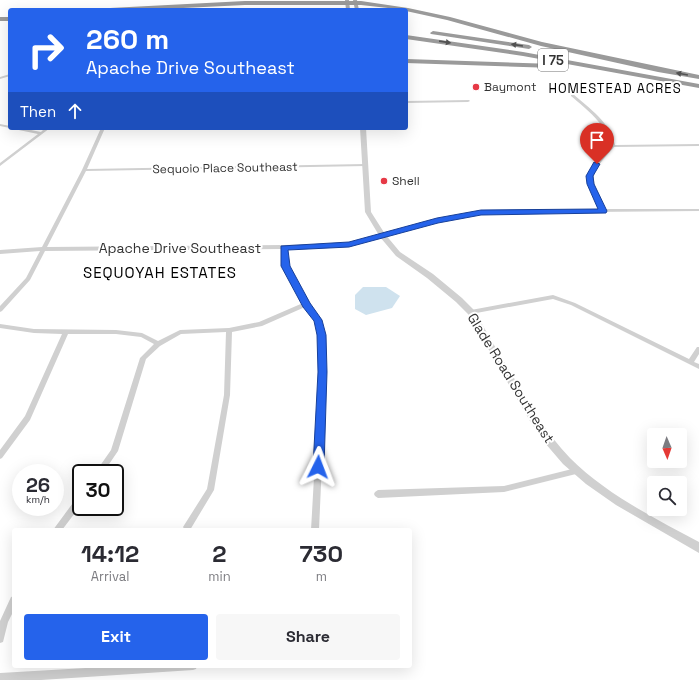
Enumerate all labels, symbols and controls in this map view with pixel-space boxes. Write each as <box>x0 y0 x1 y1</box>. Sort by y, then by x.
text: 260 m <box>86 21 169 57</box>
icon: right <box>20 24 72 76</box>
one-way arrow <box>439 39 451 45</box>
one-way arrow <box>511 42 523 48</box>
road number: I 75 <box>538 49 568 71</box>
text: Apache Drive Southeast <box>86 56 295 79</box>
one-way arrow <box>676 71 688 77</box>
place label: Baymont <box>484 79 536 95</box>
district label: HOMESTEAD ACRES <box>548 80 682 97</box>
marker: Baymont <box>471 82 481 92</box>
icon: ahead <box>64 100 86 122</box>
text: Then <box>20 102 56 121</box>
pin <box>580 123 614 164</box>
icon: arrive <box>586 129 608 151</box>
street label: Sequoio Place Southeast <box>152 159 298 177</box>
place label: Shell <box>392 173 420 189</box>
marker: Shell <box>379 176 389 186</box>
street label: Apache Drive Southeast <box>99 239 261 257</box>
district label: SEQUOYAH ESTATES <box>83 263 237 282</box>
street label: Glade Road Southeast <box>464 310 558 446</box>
north arrow <box>647 428 687 468</box>
map controls <box>647 428 687 516</box>
position arrow <box>297 446 339 488</box>
speed limit sign: 30 <box>72 464 124 516</box>
text: 26 <box>26 472 50 498</box>
button: search <box>647 476 687 516</box>
text: km/h <box>26 493 50 506</box>
text: 14:12 <box>81 538 139 569</box>
text: 2 <box>212 538 227 569</box>
text: 730 <box>300 538 343 569</box>
text: Arrival <box>91 568 129 585</box>
text: min <box>208 568 231 585</box>
text: m <box>316 568 327 585</box>
button: Exit <box>24 614 208 660</box>
button: Share <box>216 614 400 660</box>

